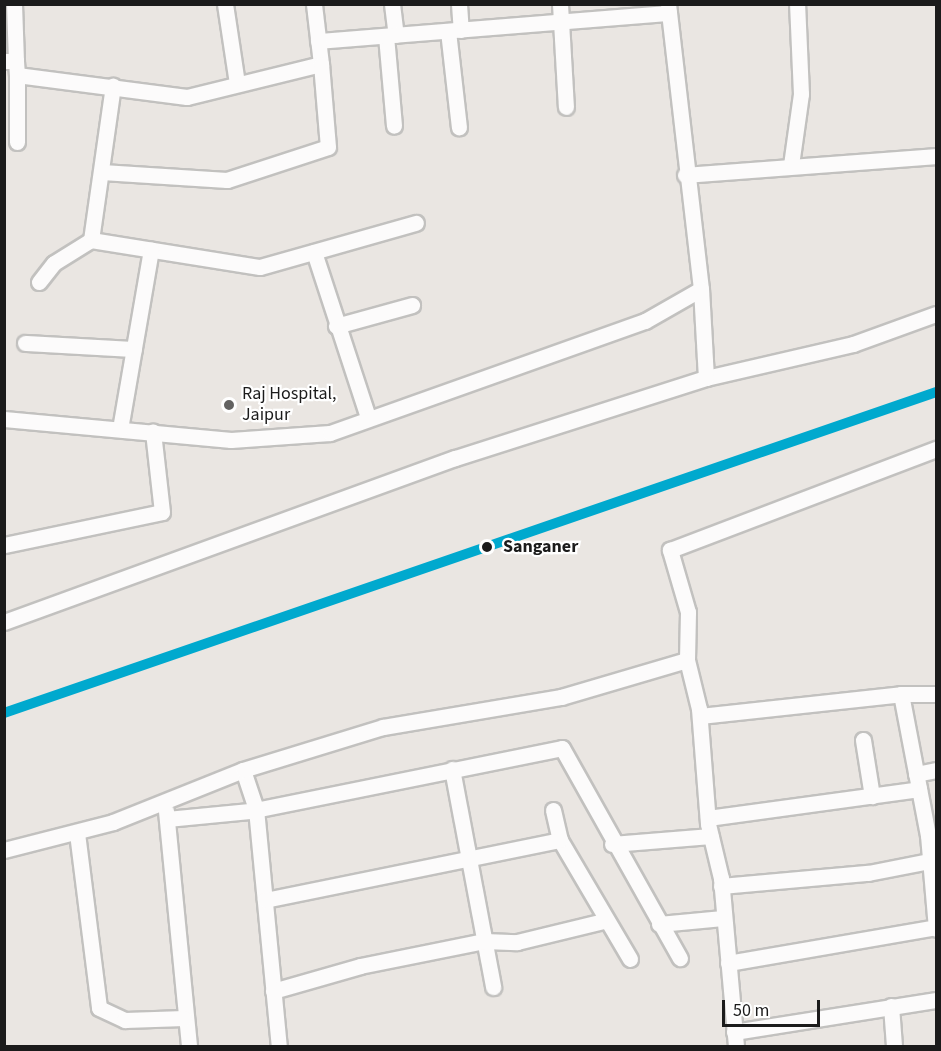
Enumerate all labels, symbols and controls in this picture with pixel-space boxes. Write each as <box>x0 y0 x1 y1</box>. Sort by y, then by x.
place label: Raj Hospital, Jaipur <box>242 384 337 426</box>
marker: Raj Hospital, Jaipur <box>220 396 238 414</box>
marker: Sanganer <box>476 536 498 558</box>
place label: Sanganer <box>503 536 578 558</box>
scale bar <box>725 988 822 1026</box>
text: 50 m <box>733 998 769 1023</box>

